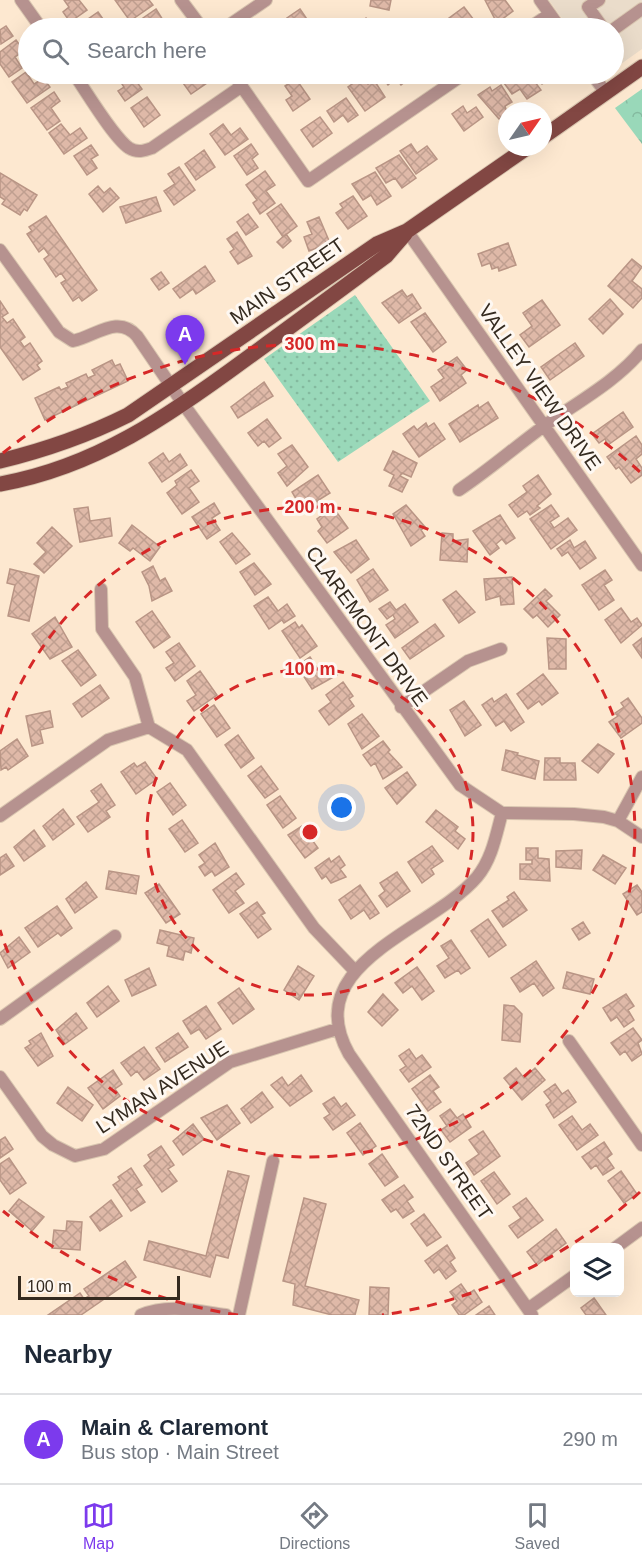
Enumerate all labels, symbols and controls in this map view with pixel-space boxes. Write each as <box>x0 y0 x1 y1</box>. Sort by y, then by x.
search box <box>18 18 624 84</box>
icon: search <box>39 35 72 68</box>
text: Search here <box>87 38 207 63</box>
north arrow <box>498 102 552 156</box>
street label: MAIN STREET <box>226 233 348 329</box>
street label: VALLEY VIEW DRIVE <box>474 300 606 474</box>
pin: A <box>166 316 204 365</box>
text: 300 m <box>284 334 336 354</box>
text: 200 m <box>284 497 336 517</box>
street label: CLAREMONT DRIVE <box>302 542 432 710</box>
text: 100 m <box>284 659 336 679</box>
your location <box>327 793 356 822</box>
centre of rings <box>300 822 320 842</box>
street label: LYMAN AVENUE <box>92 1036 232 1138</box>
street label: 72ND STREET <box>401 1100 497 1224</box>
map controls <box>570 1243 624 1297</box>
button: layers <box>570 1243 624 1297</box>
scale bar <box>18 1273 180 1300</box>
text: 100 m <box>27 1278 71 1295</box>
text: Nearby <box>24 1339 112 1369</box>
text: Main & Claremont <box>81 1415 268 1440</box>
text: A <box>36 1428 51 1450</box>
text: 290 m <box>562 1428 618 1450</box>
text: Bus stop · Main Street <box>81 1441 279 1463</box>
tab: Map <box>82 1499 115 1553</box>
tab: Directions <box>279 1499 350 1553</box>
tab: Saved <box>515 1499 560 1553</box>

